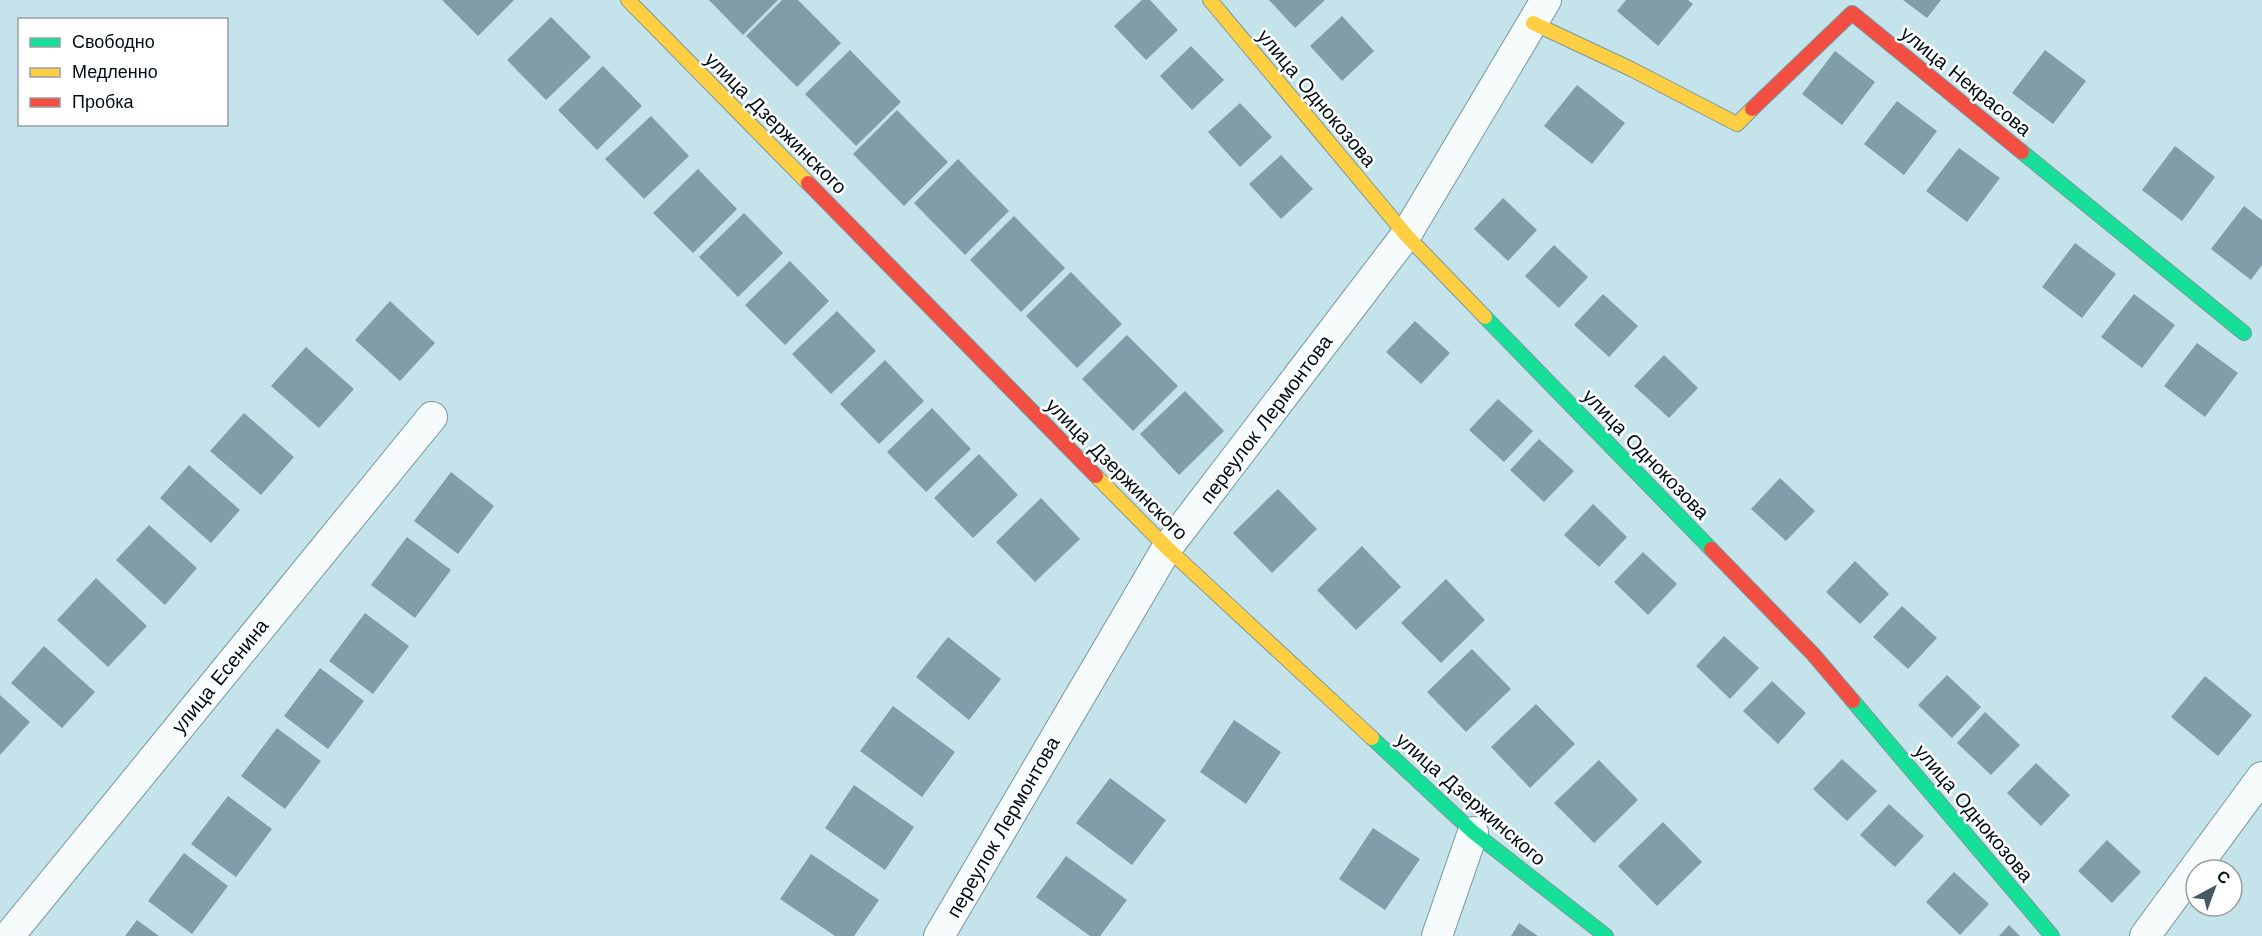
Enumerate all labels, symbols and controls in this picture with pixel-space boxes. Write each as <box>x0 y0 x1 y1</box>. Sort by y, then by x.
legend <box>18 18 228 126</box>
street label: улица Некрасова <box>1896 21 2037 142</box>
street label: улица Однокозова <box>1252 24 1382 172</box>
text: Свободно <box>72 31 155 52</box>
street label: улица Дзержинского <box>700 47 852 199</box>
text: Медленно <box>72 61 158 82</box>
text: Пробка <box>72 91 135 112</box>
street label: переулок Лермонтова <box>1195 329 1338 508</box>
street label: улица Однокозова <box>1578 384 1715 525</box>
street label: улица Дзержинского <box>1041 393 1193 545</box>
street label: улица Есенина <box>166 613 274 738</box>
street label: улица Дзержинского <box>1391 727 1551 871</box>
street label: переулок Лермонтова <box>941 731 1065 922</box>
street label: улица Однокозова <box>1909 739 2039 887</box>
north arrow <box>2184 858 2244 918</box>
text: С <box>2213 866 2234 888</box>

